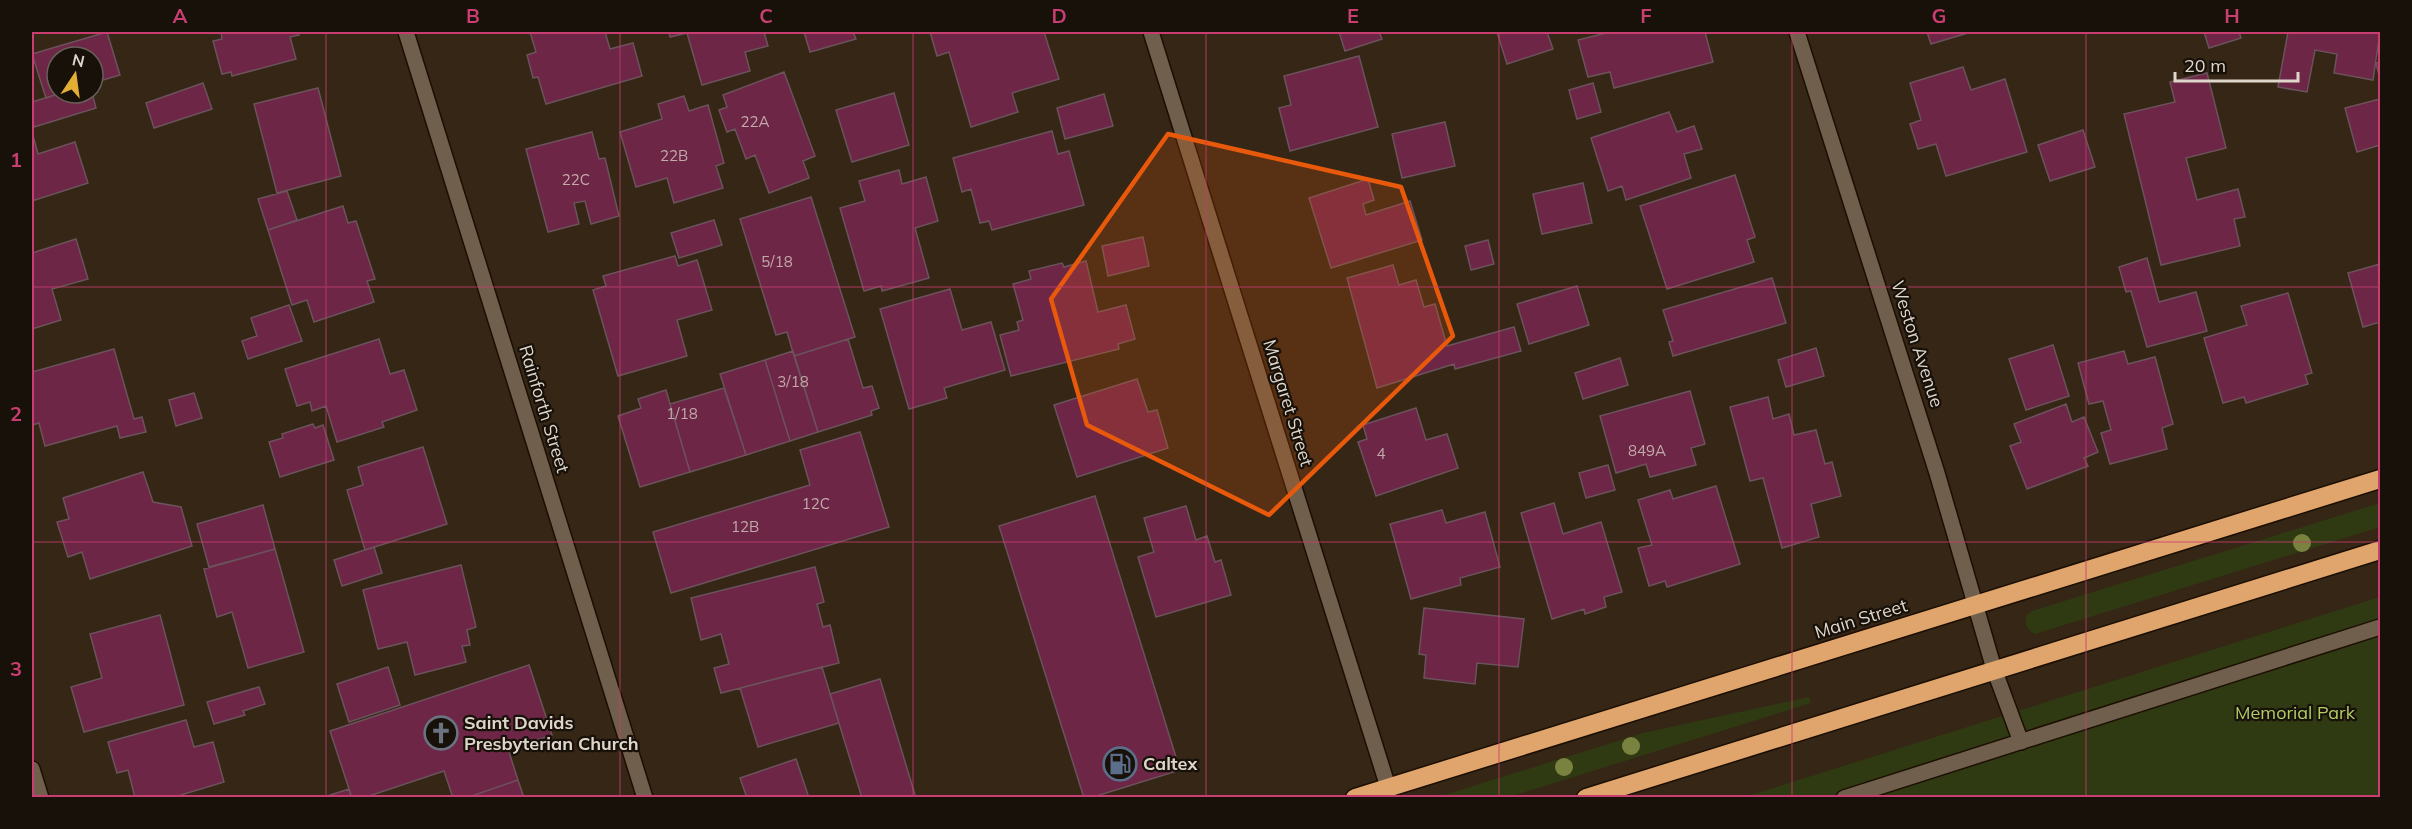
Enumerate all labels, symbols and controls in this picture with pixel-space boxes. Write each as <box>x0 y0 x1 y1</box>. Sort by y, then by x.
text: A <box>173 3 188 28</box>
text: B <box>466 3 480 28</box>
text: C <box>759 3 773 28</box>
text: D <box>1051 3 1067 28</box>
text: E <box>1347 3 1359 28</box>
text: F <box>1640 3 1652 28</box>
text: G <box>1932 3 1946 28</box>
text: H <box>2224 3 2240 28</box>
north arrow <box>45 45 105 105</box>
scale bar <box>2175 45 2298 83</box>
text: N <box>70 49 87 71</box>
text: 20 m <box>2184 54 2226 77</box>
house number: 22A <box>740 112 770 131</box>
house number: 22B <box>660 146 688 165</box>
text: 1 <box>10 147 22 172</box>
house number: 22C <box>562 170 590 189</box>
house number: 5/18 <box>761 252 793 271</box>
street label: Weston Avenue <box>1886 278 1949 410</box>
street label: Margaret Street <box>1258 337 1319 469</box>
street label: Rainforth Street <box>514 342 575 476</box>
house number: 3/18 <box>777 372 809 391</box>
text: 2 <box>10 401 22 426</box>
house number: 1/18 <box>666 404 698 423</box>
house number: 849A <box>1628 441 1666 460</box>
house number: 4 <box>1376 444 1386 463</box>
house number: 12C <box>802 494 830 513</box>
house number: 12B <box>731 517 759 536</box>
street label: Main Street <box>1812 594 1910 643</box>
text: 3 <box>10 656 22 681</box>
park label: Memorial Park <box>2235 701 2356 724</box>
place label: Saint Davids Presbyterian Church <box>464 711 639 755</box>
church icon: Saint Davids Presbyterian Church <box>423 715 459 751</box>
fuel station icon: Caltex <box>1102 746 1138 782</box>
place label: Caltex <box>1143 752 1198 775</box>

